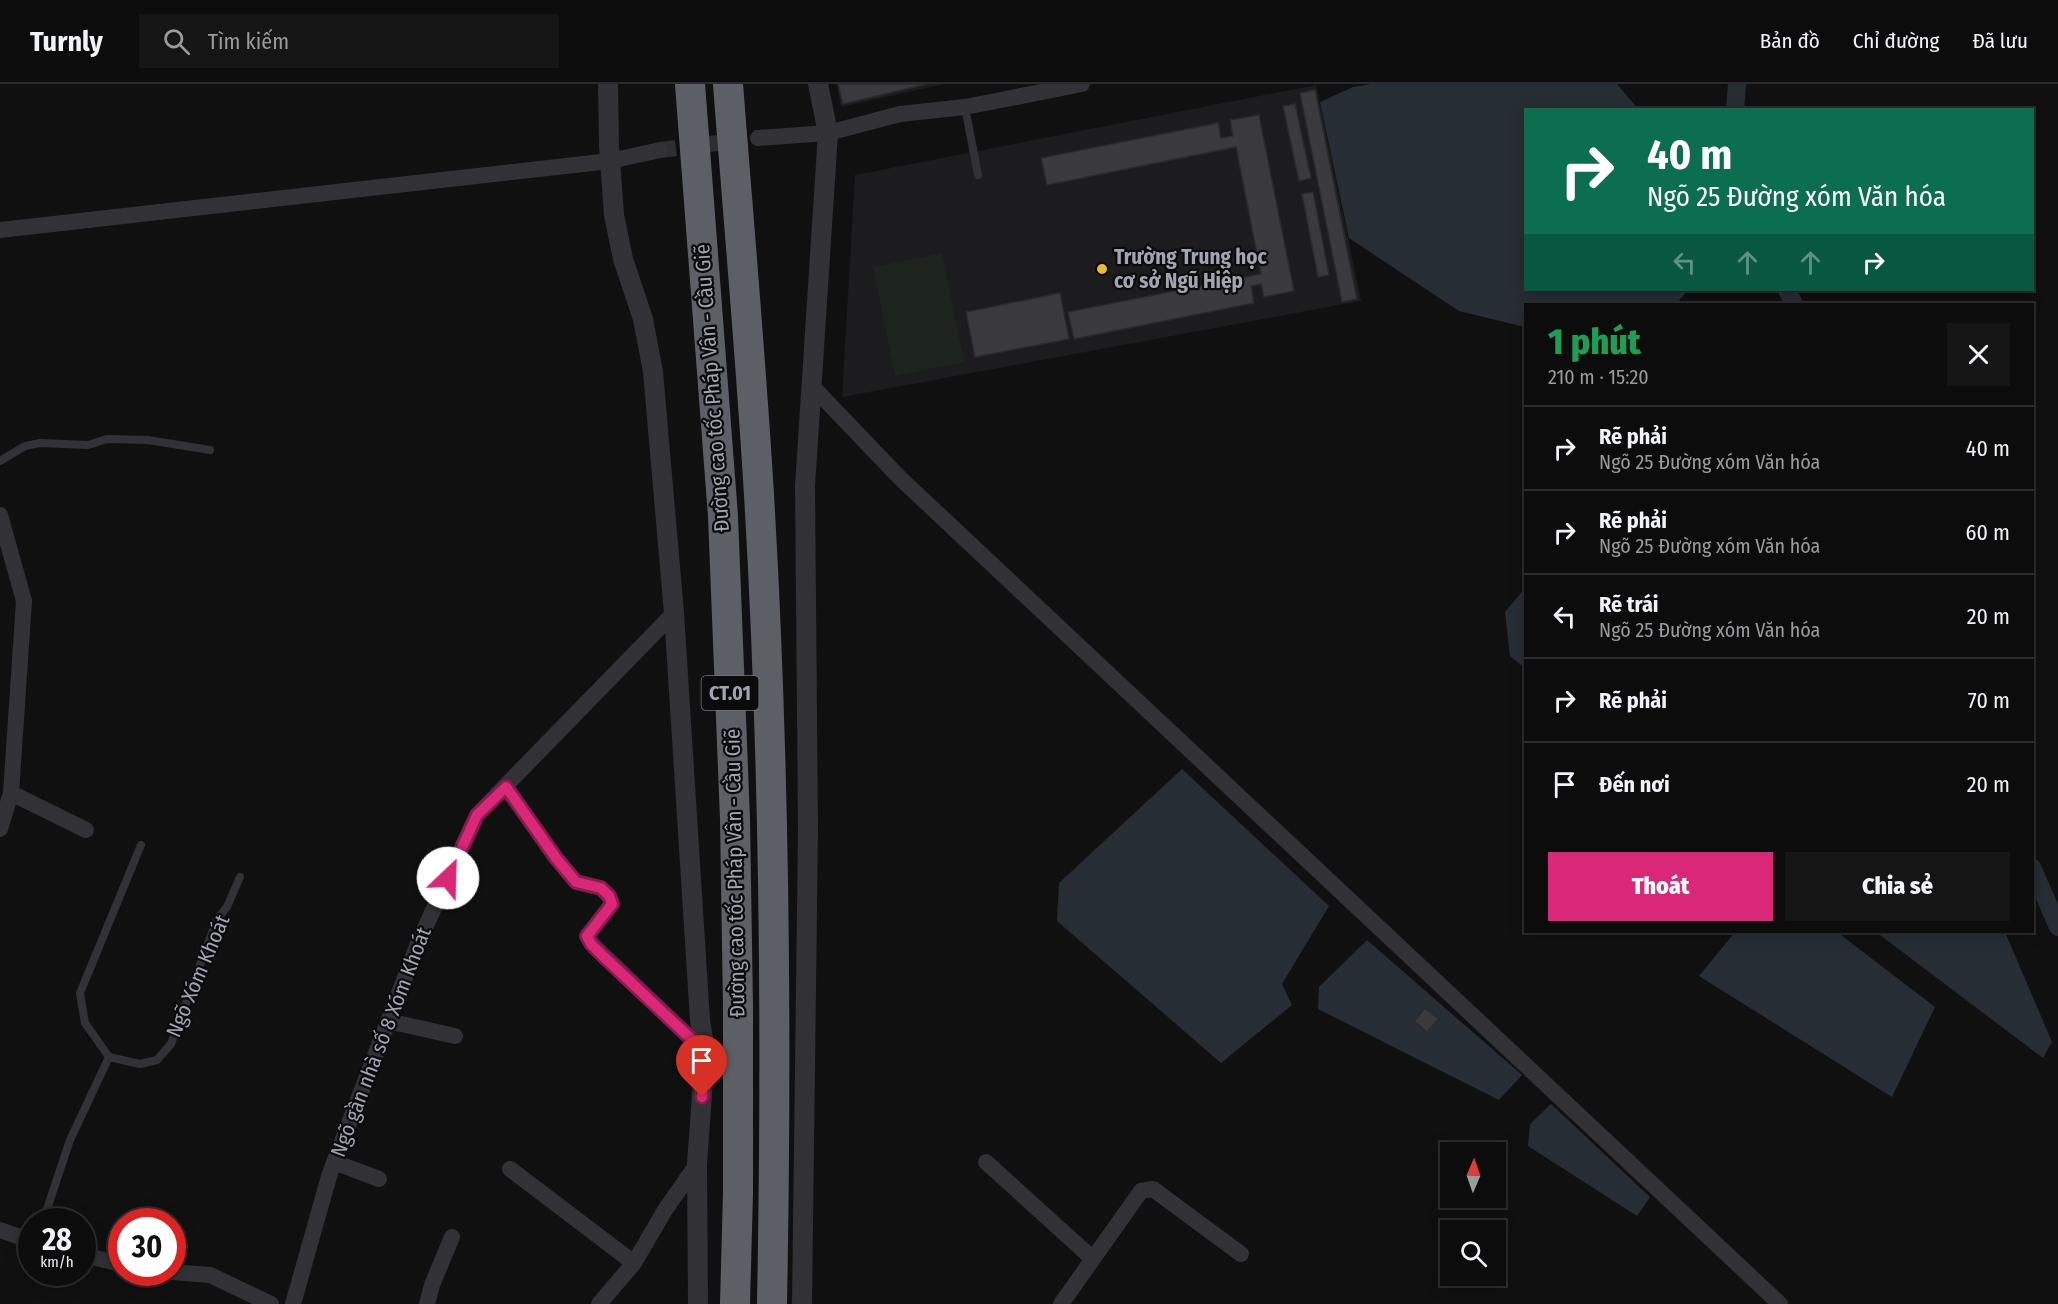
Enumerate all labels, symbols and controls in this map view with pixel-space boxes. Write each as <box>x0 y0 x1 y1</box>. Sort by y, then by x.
search box <box>139 14 559 68</box>
text: Turnly <box>30 25 103 58</box>
icon: search <box>160 25 193 58</box>
text: Tìm kiếm <box>208 28 289 55</box>
text: Bản đồ <box>1760 28 1820 54</box>
text: Chỉ đường <box>1853 28 1939 54</box>
text: Đã lưu <box>1972 28 2028 54</box>
text: 40 m <box>1647 130 1732 180</box>
icon: right <box>1548 132 1626 210</box>
text: Ngõ 25 Đường xóm Văn hóa <box>1647 181 1946 213</box>
street label: Đường cao tốc Pháp Vân - Cầu Giẽ <box>689 243 735 533</box>
place label: Trường Trung học cơ sở Ngũ Hiệp <box>1114 244 1267 294</box>
icon: left <box>1668 246 1701 279</box>
icon: ahead <box>1731 246 1764 279</box>
icon: ahead <box>1794 246 1827 279</box>
icon: right <box>1857 246 1890 279</box>
marker: Trường Trung học cơ sở Ngũ Hiệp <box>1095 262 1109 276</box>
text: 1 phút <box>1548 320 1641 364</box>
button: close <box>1947 323 2010 386</box>
text: 210 m · 15:20 <box>1548 365 1649 389</box>
text: Rẽ phải <box>1599 423 1667 450</box>
icon: right <box>1548 432 1581 465</box>
text: 40 m <box>1966 435 2010 462</box>
text: Ngõ 25 Đường xóm Văn hóa <box>1599 450 1820 474</box>
text: Rẽ phải <box>1599 507 1667 534</box>
icon: right <box>1548 516 1581 549</box>
text: 60 m <box>1966 519 2010 546</box>
text: Ngõ 25 Đường xóm Văn hóa <box>1599 534 1820 558</box>
text: Rẽ trái <box>1599 591 1659 618</box>
icon: left <box>1548 600 1581 633</box>
text: 20 m <box>1967 603 2010 630</box>
text: Ngõ 25 Đường xóm Văn hóa <box>1599 618 1820 642</box>
road number: CT.01 <box>702 676 758 710</box>
icon: right <box>1548 684 1581 717</box>
text: Rẽ phải <box>1599 687 1667 714</box>
text: 70 m <box>1968 687 2010 714</box>
street label: Đường cao tốc Pháp Vân - Cầu Giẽ <box>719 728 751 1018</box>
icon: arrive <box>1548 768 1581 801</box>
text: Đến nơi <box>1599 771 1670 798</box>
text: 20 m <box>1967 771 2010 798</box>
position arrow <box>416 846 480 910</box>
button: Thoát <box>1548 852 1773 921</box>
button: Chia sẻ <box>1785 852 2010 921</box>
street label: Ngõ Xóm Khoát <box>161 911 236 1041</box>
street label: Ngõ gần nhà số 8 Xóm Khoát <box>325 923 437 1161</box>
pin <box>676 1035 727 1097</box>
icon: arrive <box>685 1044 718 1077</box>
north arrow <box>1440 1142 1506 1208</box>
map controls <box>1440 1142 1506 1286</box>
speed limit sign: 30 <box>108 1208 186 1286</box>
button: search <box>1440 1220 1506 1286</box>
text: 28 <box>42 1222 72 1258</box>
text: km/h <box>40 1253 74 1271</box>

